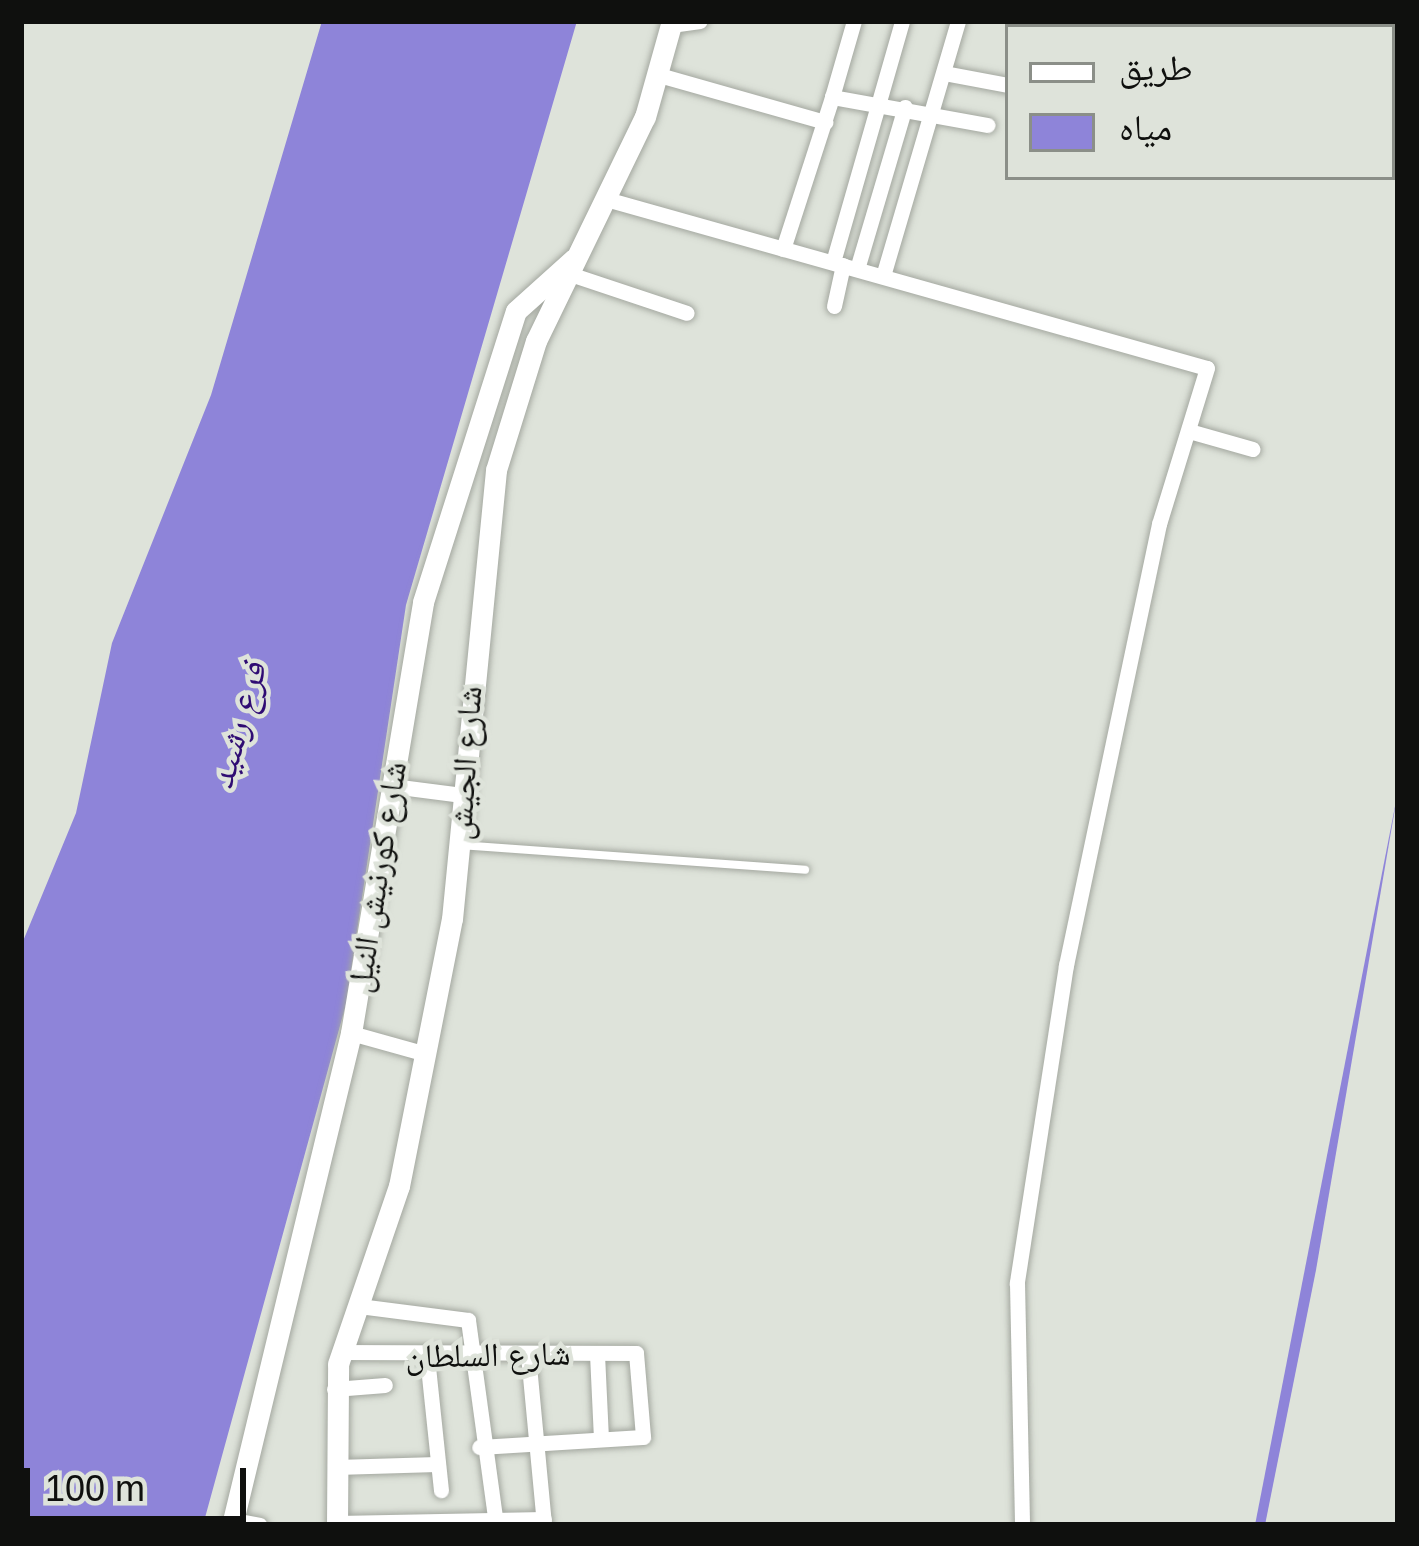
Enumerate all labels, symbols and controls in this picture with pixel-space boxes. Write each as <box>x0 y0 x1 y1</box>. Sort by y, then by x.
legend <box>1005 24 1395 180</box>
text: طريق <box>1119 47 1193 88</box>
text: مياه <box>1119 107 1172 148</box>
water label: فرع رشيد <box>198 657 276 793</box>
street label: شارع الجيش <box>440 685 490 841</box>
street label: شارع كورنيش النيل <box>339 759 415 995</box>
street label: شارع السلطان <box>405 1334 571 1376</box>
scale bar <box>30 1444 252 1518</box>
text: 100 m <box>45 1468 145 1509</box>

